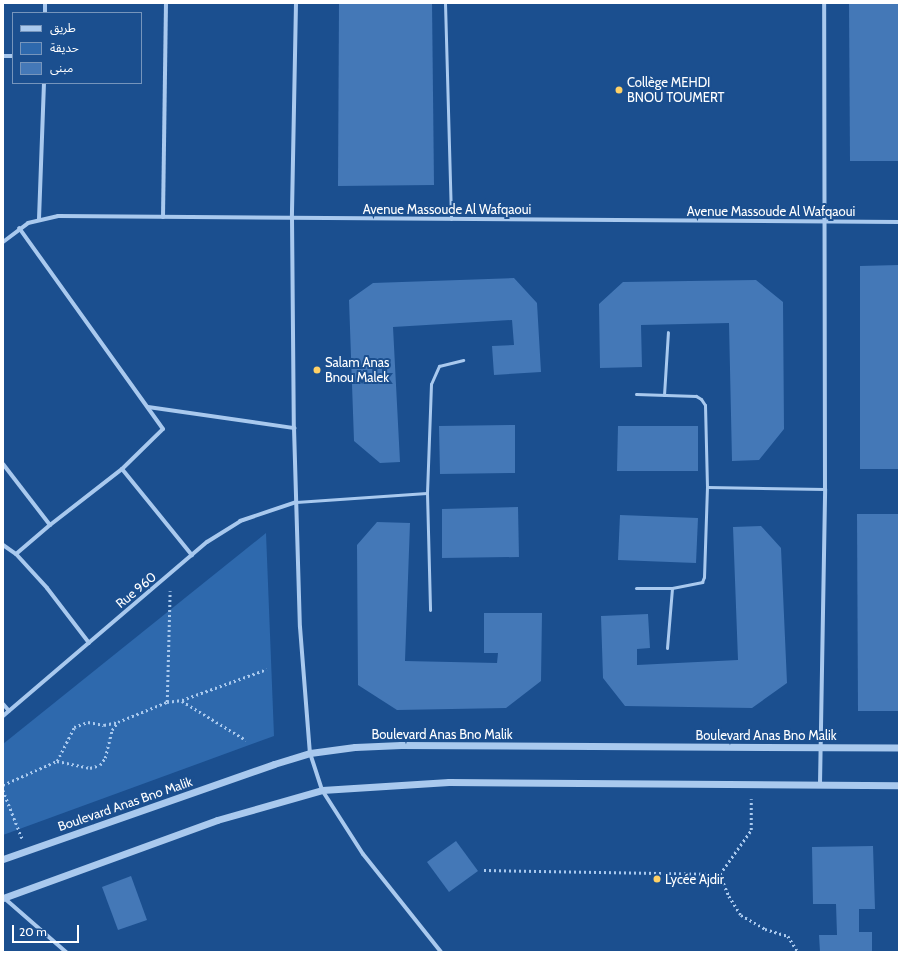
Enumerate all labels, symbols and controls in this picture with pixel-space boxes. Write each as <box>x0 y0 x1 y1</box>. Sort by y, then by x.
legend <box>12 12 142 84</box>
text: طريق <box>50 20 76 35</box>
text: حديقة <box>50 40 79 55</box>
text: مبنى <box>50 60 73 75</box>
place label: Collège MEHDI BNOU TOUMERT <box>627 75 724 106</box>
marker: Collège MEHDI BNOU TOUMERT <box>614 85 624 95</box>
street label: Avenue Massoude Al Wafqaoui <box>363 201 531 217</box>
street label: Avenue Massoude Al Wafqaoui <box>687 203 855 219</box>
place label: Salam Anas Bnou Malek <box>325 355 389 386</box>
marker: Salam Anas Bnou Malek <box>312 365 322 375</box>
street label: Rue 960 <box>113 569 159 611</box>
street label: Boulevard Anas Bno Malik <box>371 726 513 742</box>
street label: Boulevard Anas Bno Malik <box>695 727 837 743</box>
street label: Boulevard Anas Bno Malik <box>56 774 194 834</box>
place label: Lycée Ajdir <box>665 871 724 887</box>
marker: Lycée Ajdir <box>652 874 662 884</box>
scale bar <box>14 917 81 943</box>
text: 20 m <box>19 924 47 939</box>

